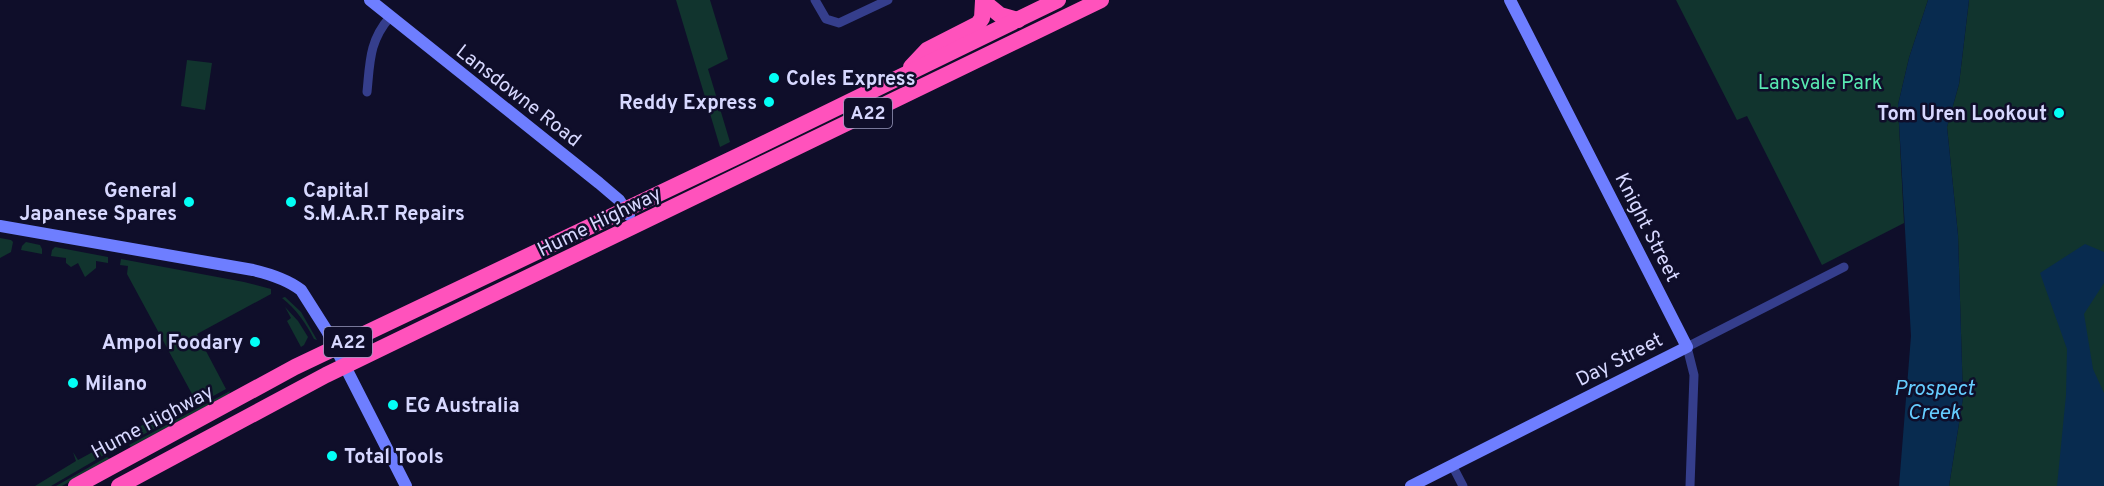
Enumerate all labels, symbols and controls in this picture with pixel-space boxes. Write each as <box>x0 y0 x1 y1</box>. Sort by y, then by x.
street label: Lansdowne Road <box>450 39 586 154</box>
place label: Coles Express <box>786 67 916 93</box>
marker: Coles Express <box>767 71 781 85</box>
park label: Lansvale Park <box>1758 71 1882 97</box>
place label: Reddy Express <box>619 91 757 117</box>
marker: Reddy Express <box>762 95 776 109</box>
road number: A22 <box>844 98 892 128</box>
place label: Tom Uren Lookout <box>1877 102 2047 128</box>
marker: Tom Uren Lookout <box>2052 106 2066 120</box>
street label: Knight Street <box>1608 169 1685 287</box>
place label: General Japanese Spares <box>19 179 177 228</box>
place label: Capital S.M.A.R.T Repairs <box>303 179 465 228</box>
street label: Hume Highway <box>534 182 666 264</box>
marker: General Japanese Spares <box>182 195 196 209</box>
marker: Capital S.M.A.R.T Repairs <box>284 195 298 209</box>
road number: A22 <box>324 327 372 357</box>
street label: Day Street <box>1572 328 1668 394</box>
place label: Ampol Foodary <box>102 331 243 357</box>
marker: Ampol Foodary <box>248 335 262 349</box>
place label: Milano <box>85 372 147 398</box>
marker: Milano <box>66 376 80 390</box>
water label: Prospect Creek <box>1894 376 1976 427</box>
street label: Hume Highway <box>87 380 218 466</box>
place label: EG Australia <box>405 394 520 420</box>
marker: EG Australia <box>386 398 400 412</box>
place label: Total Tools <box>344 445 444 471</box>
marker: Total Tools <box>325 449 339 463</box>

